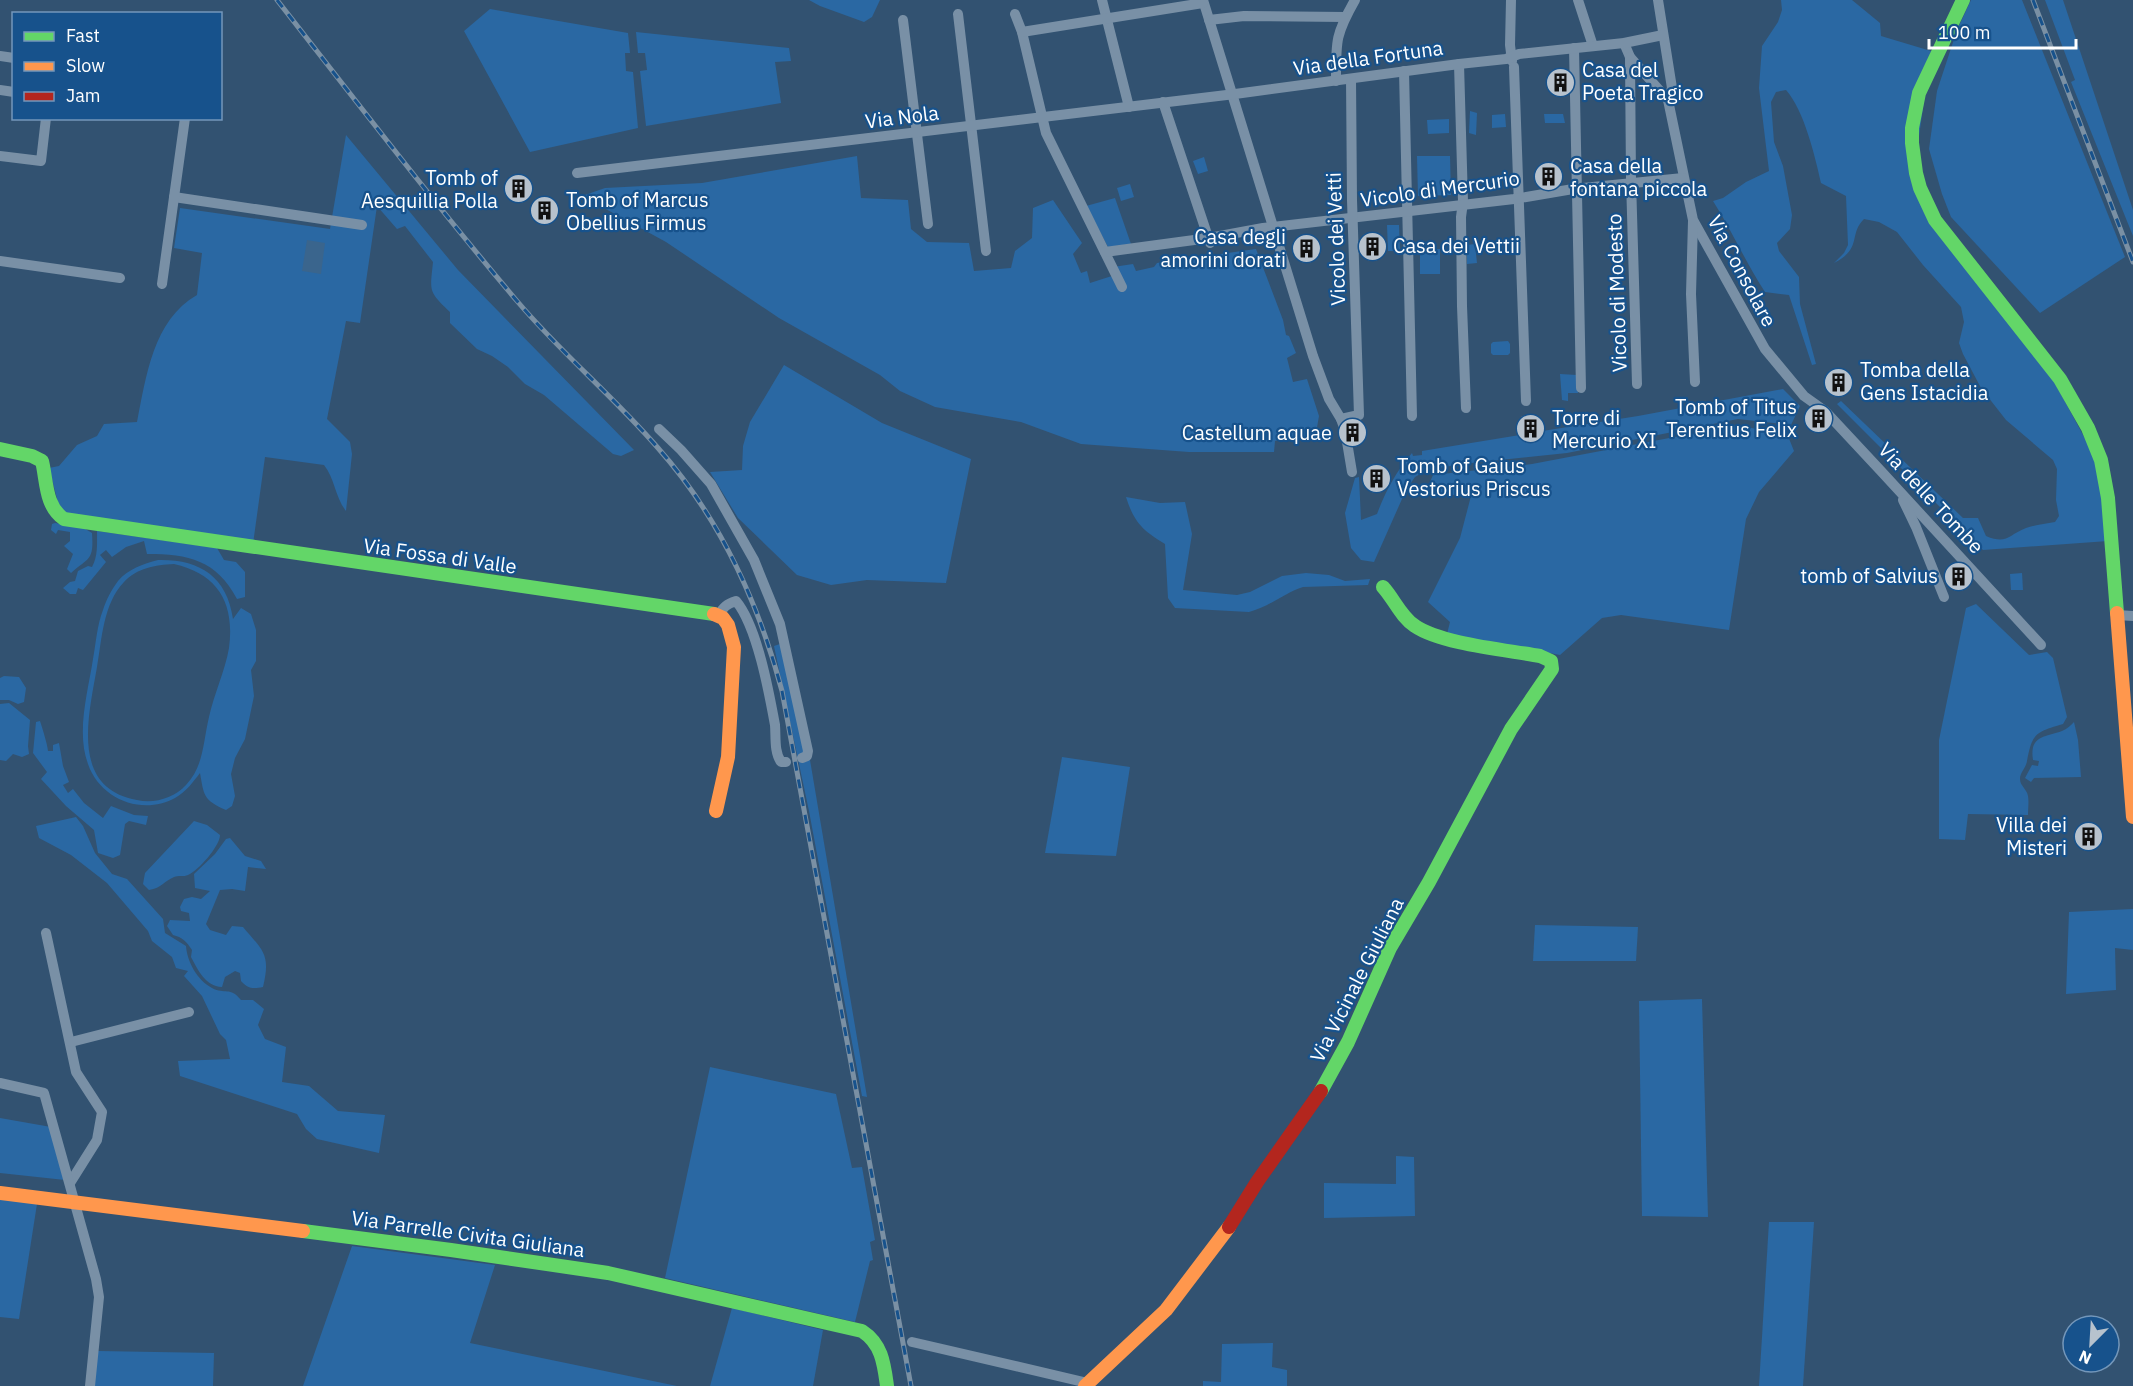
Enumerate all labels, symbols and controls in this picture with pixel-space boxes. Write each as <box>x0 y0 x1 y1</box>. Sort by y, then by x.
legend <box>12 12 222 120</box>
scale bar <box>1929 12 2076 50</box>
text: 100 m <box>1938 21 1990 44</box>
text: Fast <box>66 24 100 47</box>
street label: Via della Fortuna <box>1291 34 1445 81</box>
text: Slow <box>66 54 105 77</box>
place label: Casa del Poeta Tragico <box>1582 56 1704 106</box>
building icon: Casa del Poeta Tragico <box>1545 66 1577 98</box>
text: Jam <box>66 84 101 107</box>
street label: Via Nola <box>864 99 941 134</box>
place label: Casa della fontana piccola <box>1570 152 1708 202</box>
building icon: Casa della fontana piccola <box>1533 161 1565 193</box>
place label: Tomb of Aesquillia Polla <box>361 164 499 214</box>
street label: Vicolo di Mercurio <box>1359 164 1521 213</box>
street label: Vicolo dei Vetti <box>1320 172 1351 306</box>
building icon: Tomb of Aesquillia Polla <box>503 173 535 205</box>
place label: Tomb of Marcus Obellius Firmus <box>566 186 709 236</box>
building icon: Tomb of Marcus Obellius Firmus <box>529 195 561 227</box>
street label: Via Consolare <box>1702 210 1783 331</box>
street label: Vicolo di Modesto <box>1600 213 1633 373</box>
place label: Casa degli amorini dorati <box>1160 223 1286 273</box>
building icon: Casa dei Vettii <box>1356 230 1388 262</box>
building icon: Casa degli amorini dorati <box>1291 232 1323 264</box>
place label: Casa dei Vettii <box>1393 232 1520 259</box>
place label: Tomba della Gens Istacidia <box>1860 356 1989 406</box>
building icon: Tomba della Gens Istacidia <box>1823 366 1855 398</box>
place label: Tomb of Titus Terentius Felix <box>1666 393 1797 443</box>
building icon: Tomb of Titus Terentius Felix <box>1802 403 1834 435</box>
place label: Torre di Mercurio XI <box>1552 404 1656 454</box>
building icon: Torre di Mercurio XI <box>1515 413 1547 445</box>
building icon: Castellum aquae <box>1337 417 1369 449</box>
place label: Castellum aquae <box>1182 419 1332 446</box>
street label: Via delle Tombe <box>1873 436 1990 559</box>
place label: Tomb of Gaius Vestorius Priscus <box>1397 452 1551 502</box>
building icon: Tomb of Gaius Vestorius Priscus <box>1360 462 1392 494</box>
street label: Via Fossa di Valle <box>362 531 518 580</box>
building icon: tomb of Salvius <box>1943 560 1975 592</box>
place label: tomb of Salvius <box>1800 562 1938 589</box>
place label: Villa dei Misteri <box>1996 811 2067 861</box>
building icon: Villa dei Misteri <box>2072 820 2104 852</box>
street label: Via Vicinale Giuliana <box>1303 893 1410 1067</box>
street label: Via Parrelle Civita Giuliana <box>350 1204 587 1263</box>
north arrow <box>2061 1314 2121 1374</box>
text: N <box>2076 1346 2094 1369</box>

